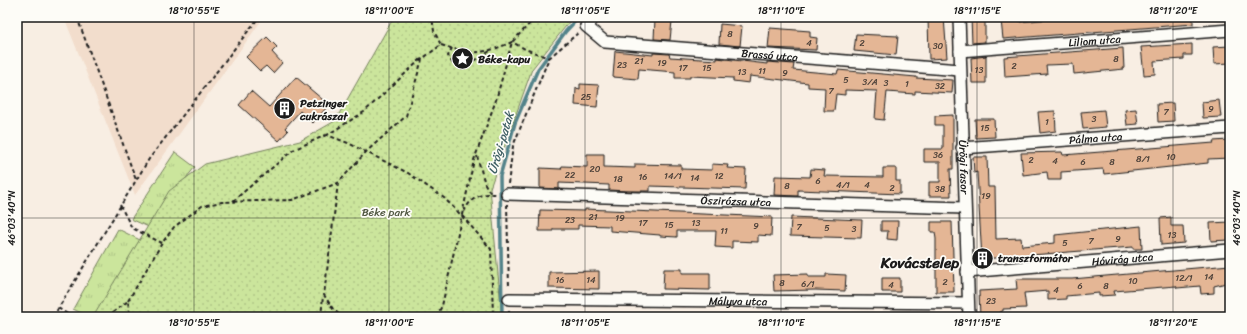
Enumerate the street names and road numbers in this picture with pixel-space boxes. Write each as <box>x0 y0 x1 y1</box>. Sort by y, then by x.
street label: Liliom utca <box>1068 29 1122 52</box>
street label: Brassó utca <box>741 43 799 67</box>
street label: Pálma utca <box>1068 127 1124 149</box>
street label: Ürögi fasor <box>954 139 974 196</box>
street label: Őszirózsa utca <box>700 190 772 212</box>
street label: Hóvirág utca <box>1091 247 1155 271</box>
street label: Mályva utca <box>709 291 768 311</box>

